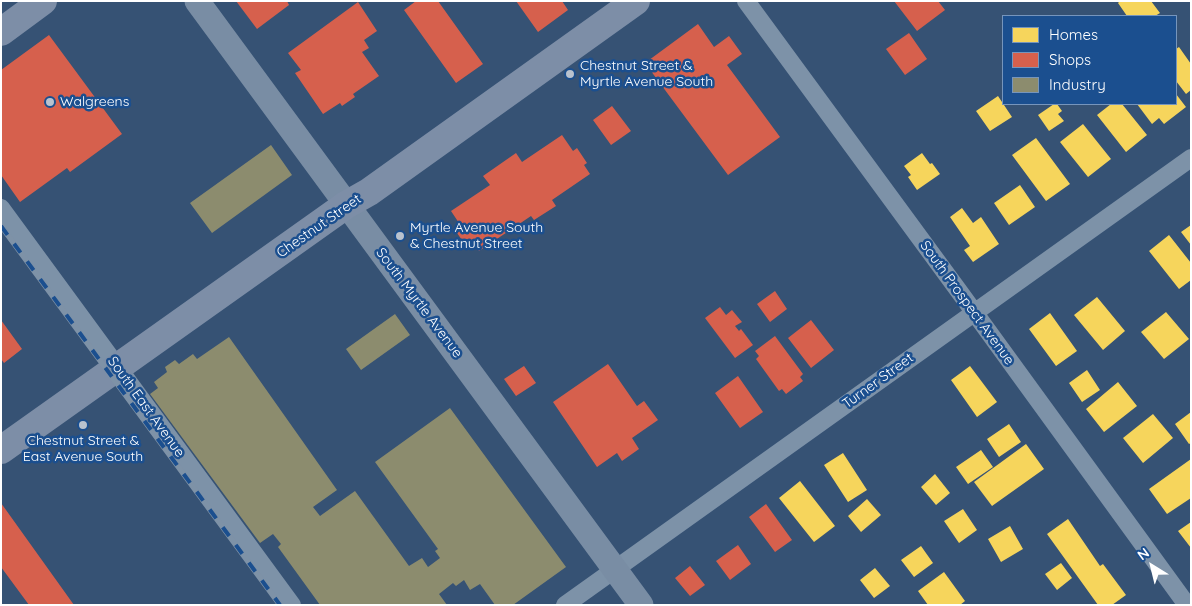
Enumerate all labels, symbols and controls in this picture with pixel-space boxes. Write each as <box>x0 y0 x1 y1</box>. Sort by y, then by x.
legend <box>1002 15 1177 105</box>
text: Homes <box>1049 25 1098 44</box>
text: Shops <box>1049 50 1091 69</box>
place label: Chestnut Street & Myrtle Avenue South <box>580 58 713 90</box>
marker: Chestnut Street & Myrtle Avenue South <box>564 68 576 80</box>
text: Industry <box>1049 75 1106 94</box>
place label: Walgreens <box>60 94 129 110</box>
marker: Walgreens <box>44 96 56 108</box>
street label: Chestnut Street <box>274 191 364 261</box>
place label: Myrtle Avenue South & Chestnut Street <box>410 220 543 252</box>
marker: Myrtle Avenue South & Chestnut Street <box>394 230 406 242</box>
street label: South Prospect Avenue <box>916 238 1018 368</box>
street label: South Myrtle Avenue <box>372 245 466 361</box>
street label: Turner Street <box>839 350 917 412</box>
street label: South East Avenue <box>104 353 188 461</box>
marker: Chestnut Street & East Avenue South <box>77 419 89 431</box>
place label: Chestnut Street & East Avenue South <box>23 433 143 466</box>
north arrow <box>1127 541 1177 591</box>
text: N <box>1134 544 1153 564</box>

